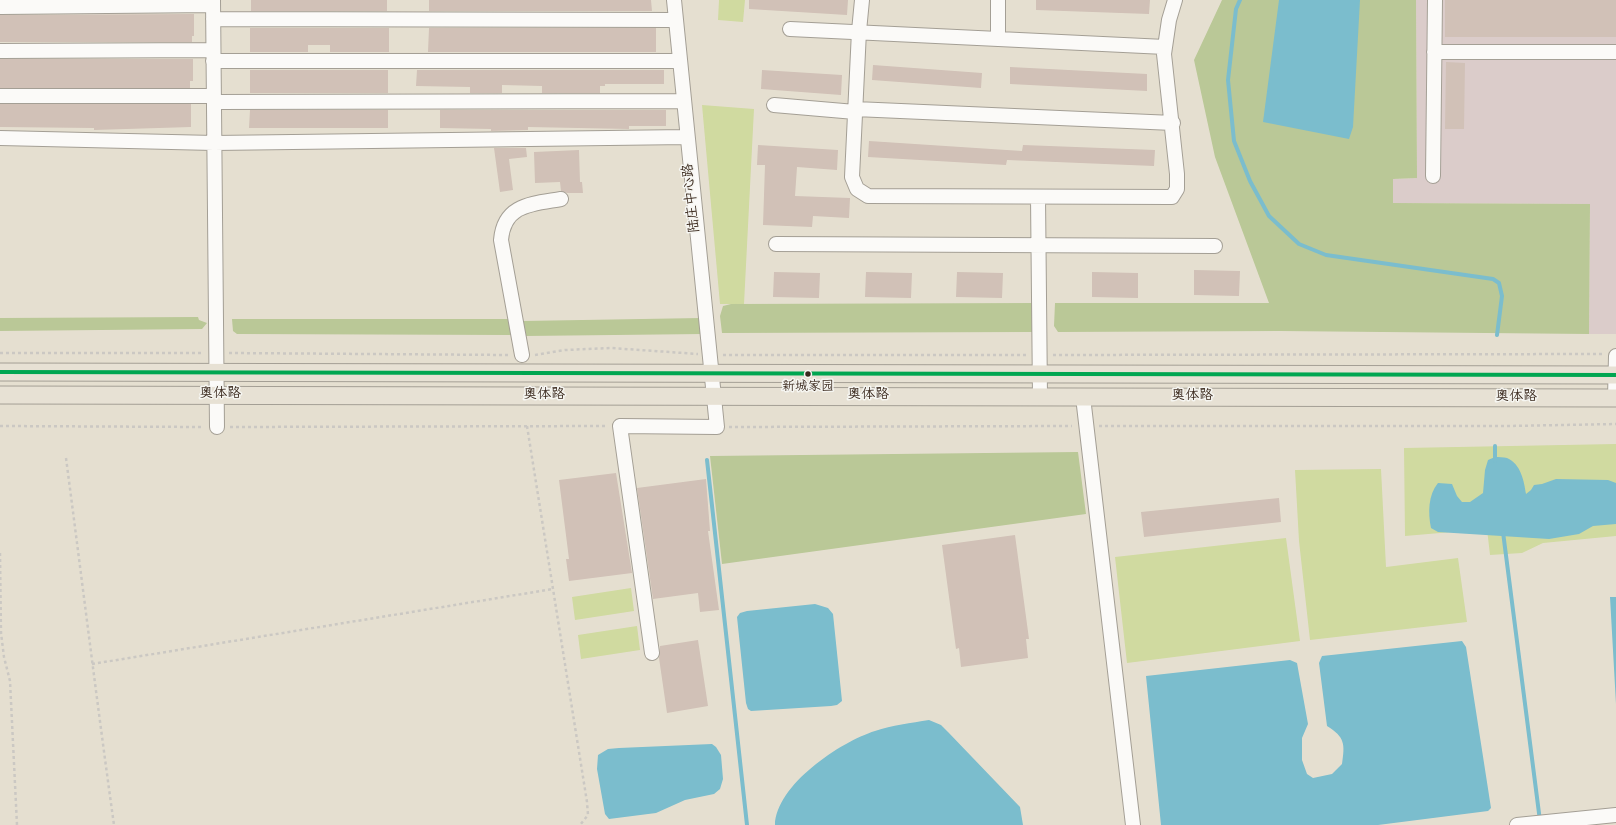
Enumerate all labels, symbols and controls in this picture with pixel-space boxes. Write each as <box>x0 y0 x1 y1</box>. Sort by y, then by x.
street label: 陆庄中心路 <box>681 162 705 234</box>
marker: 新城家园 <box>803 369 813 379</box>
place label: 新城家园 <box>782 380 834 396</box>
street label: 奥体路 <box>199 387 241 403</box>
street label: 奥体路 <box>523 388 565 404</box>
street label: 奥体路 <box>847 388 889 404</box>
street label: 奥体路 <box>1171 389 1213 405</box>
street label: 奥体路 <box>1495 390 1537 406</box>

